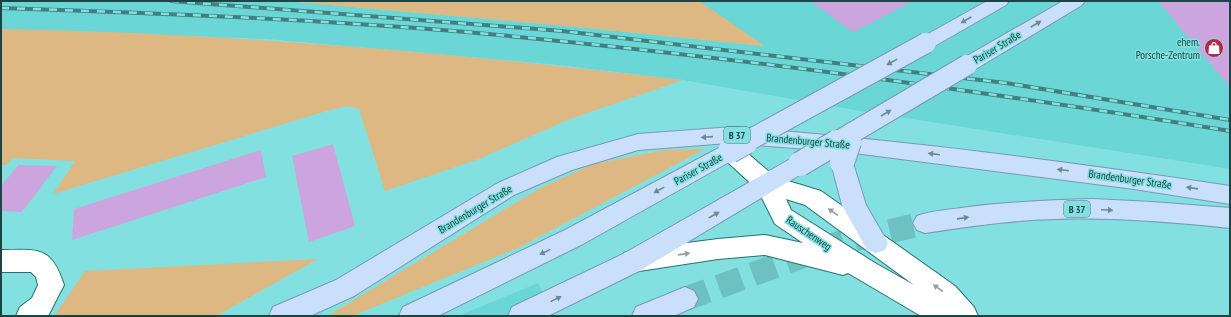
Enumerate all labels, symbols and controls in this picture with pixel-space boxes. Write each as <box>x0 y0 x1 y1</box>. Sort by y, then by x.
one-way arrow <box>960 17 972 24</box>
one-way arrow <box>1031 20 1042 27</box>
street label: Pariser Straße <box>971 27 1024 67</box>
place label: ehem. Porsche-Zentrum <box>1136 35 1200 62</box>
shop icon: ehem. Porsche-Zentrum <box>1203 37 1225 59</box>
one-way arrow <box>886 59 898 65</box>
one-way arrow <box>880 109 892 116</box>
road number: B 37 <box>724 127 750 143</box>
street label: Brandenburger Straße <box>766 130 851 152</box>
one-way arrow <box>701 133 713 140</box>
street label: Pariser Straße <box>671 150 725 188</box>
one-way arrow <box>928 151 940 157</box>
street label: Brandenburger Straße <box>1088 166 1173 192</box>
one-way arrow <box>1057 167 1069 173</box>
street label: Brandenburger Straße <box>435 181 515 237</box>
one-way arrow <box>1186 185 1198 191</box>
one-way arrow <box>653 187 665 194</box>
road number: B 37 <box>1064 201 1090 217</box>
one-way arrow <box>1101 207 1114 213</box>
one-way arrow <box>828 209 838 217</box>
one-way arrow <box>709 211 720 218</box>
street label: Rauschenweg <box>784 213 835 253</box>
one-way arrow <box>957 215 969 221</box>
one-way arrow <box>539 249 550 255</box>
one-way arrow <box>678 251 690 257</box>
one-way arrow <box>933 284 943 292</box>
one-way arrow <box>550 296 562 302</box>

